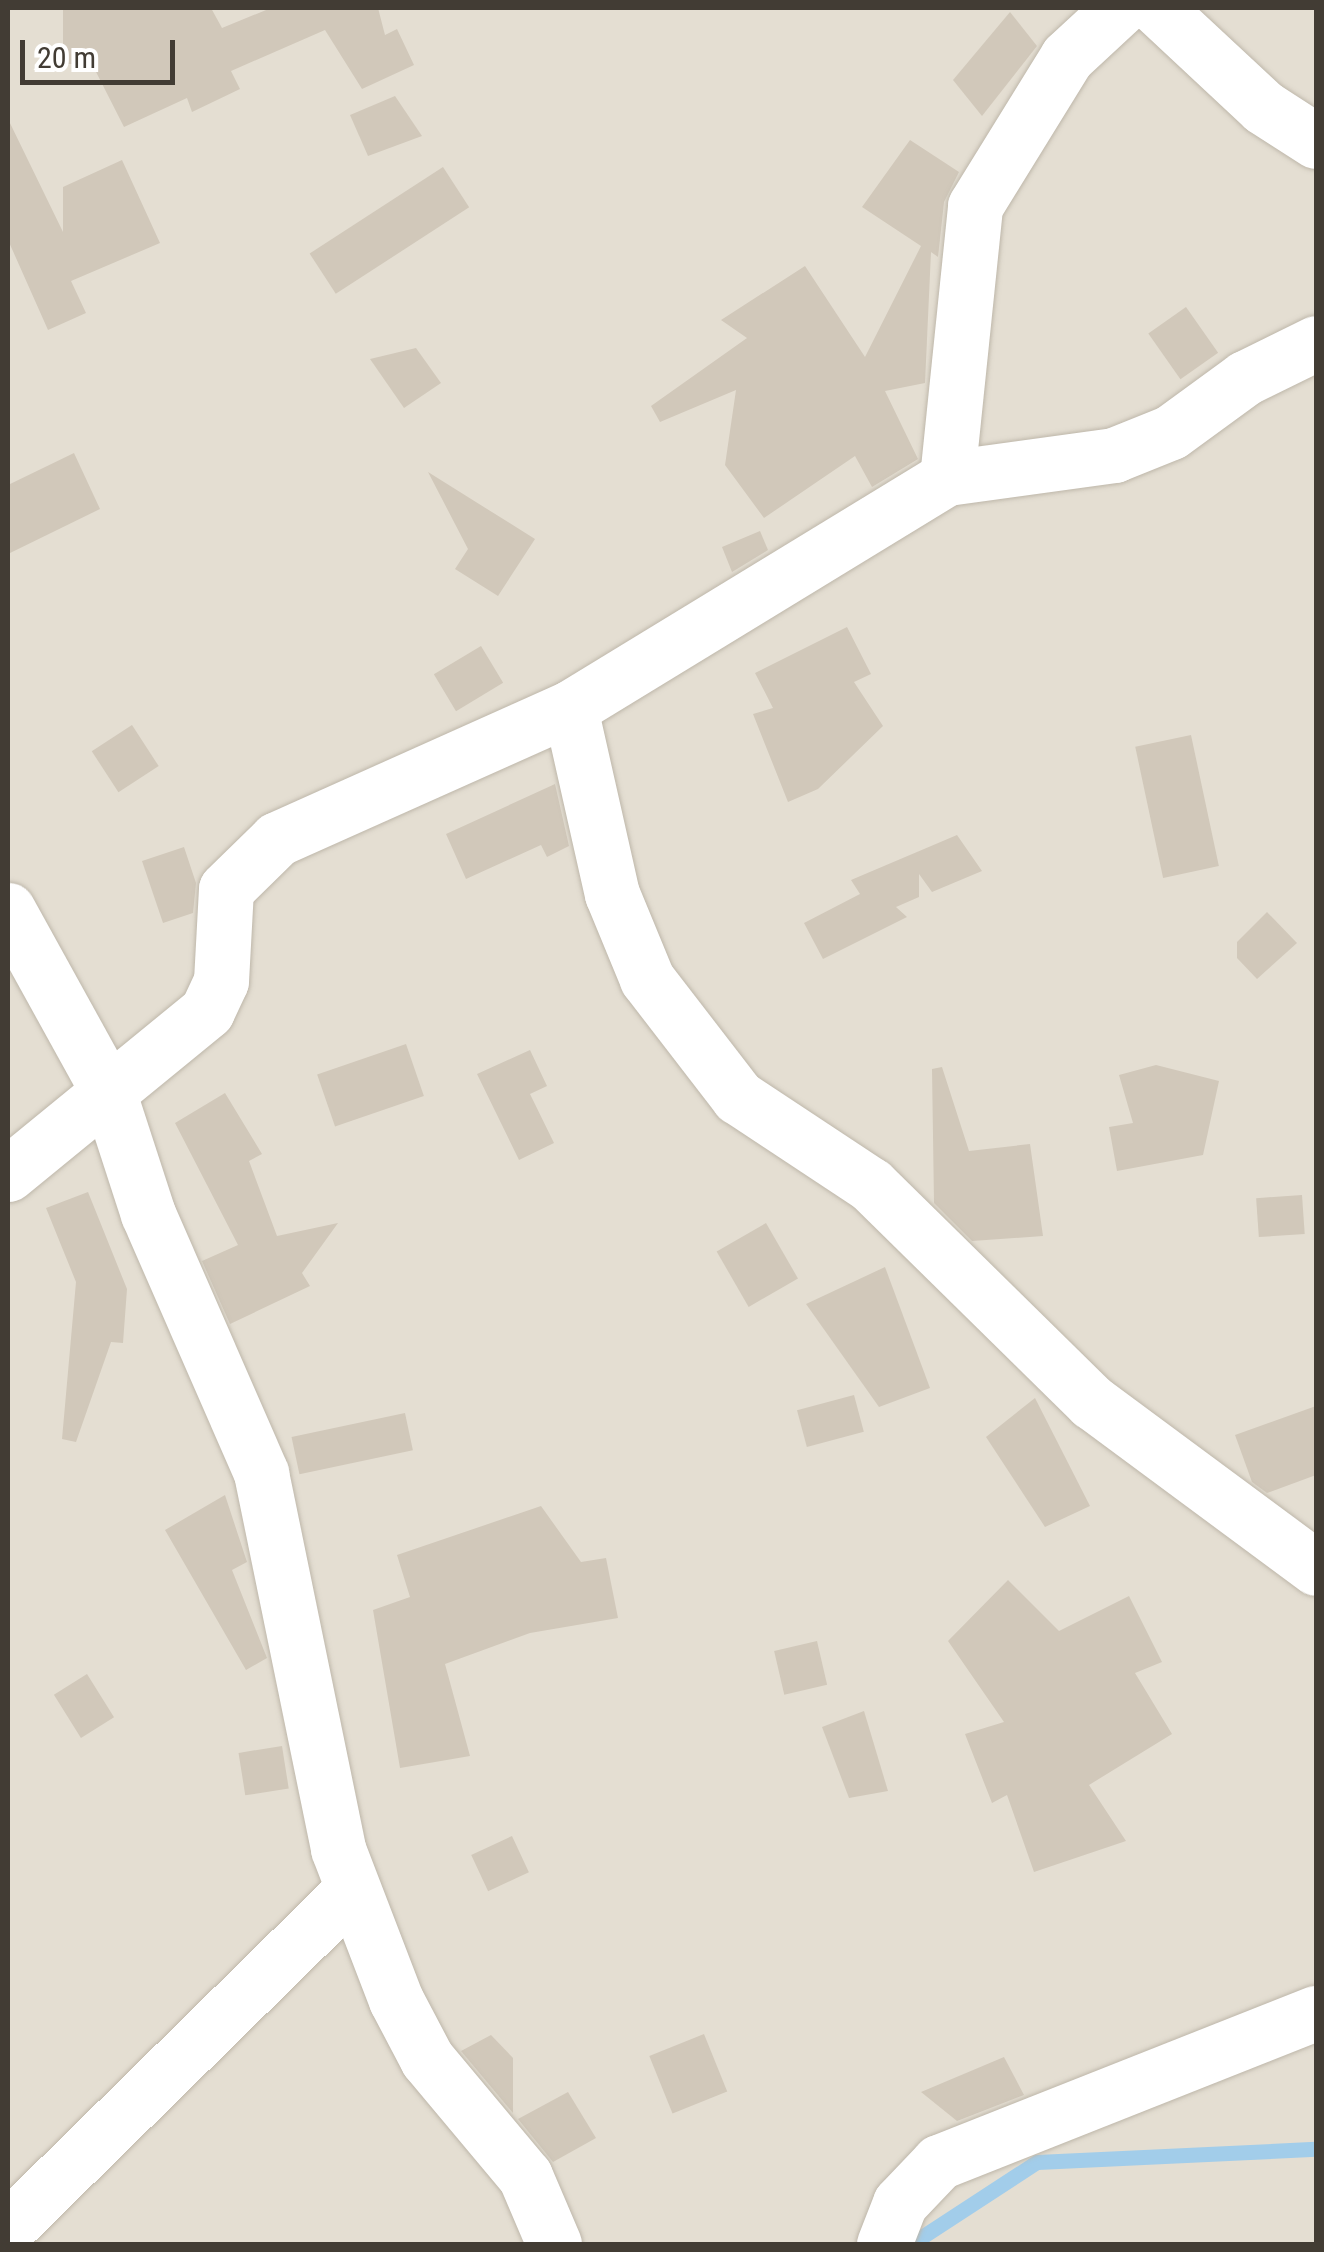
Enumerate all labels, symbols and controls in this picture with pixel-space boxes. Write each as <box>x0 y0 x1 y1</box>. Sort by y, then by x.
scale bar <box>25 20 180 82</box>
text: 20 m <box>37 40 96 75</box>

